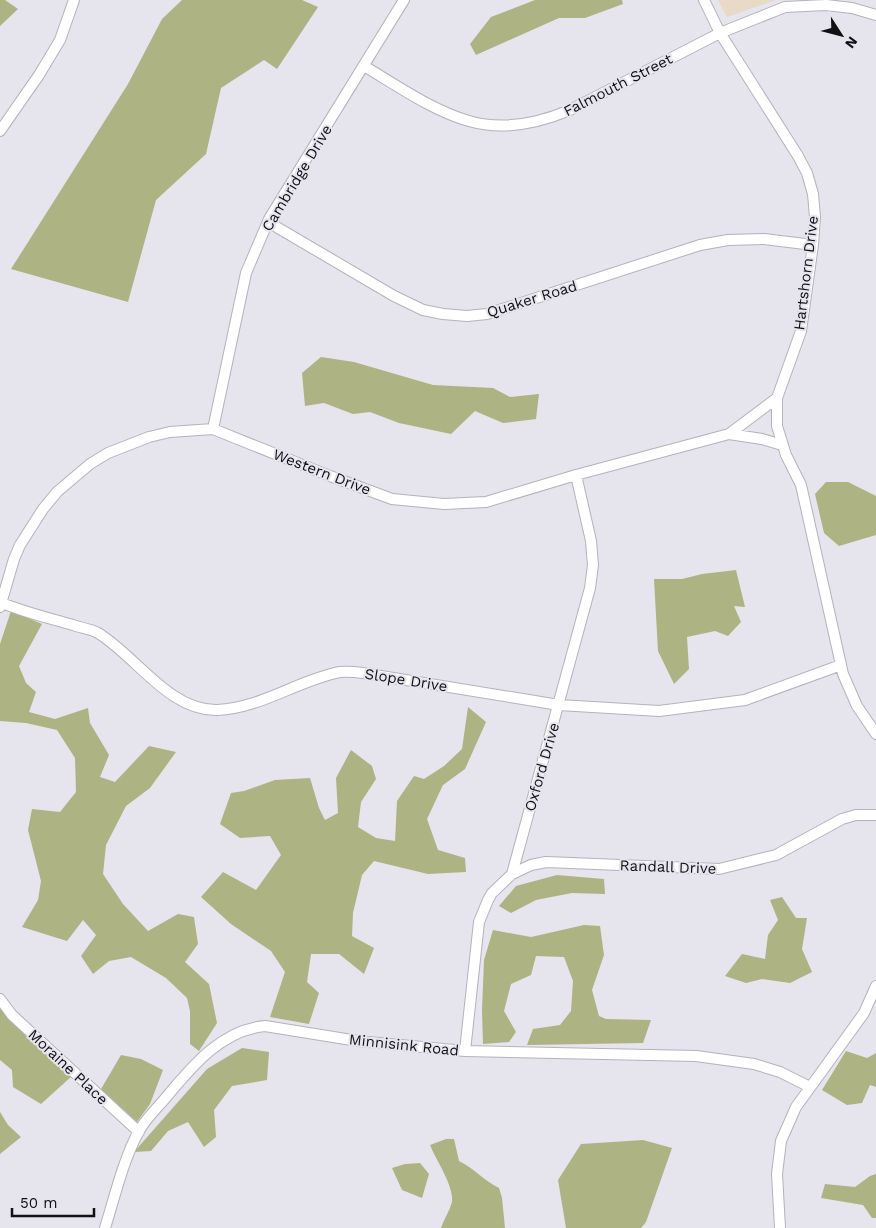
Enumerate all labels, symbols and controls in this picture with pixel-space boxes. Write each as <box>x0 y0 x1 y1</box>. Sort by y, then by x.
north arrow <box>816 10 866 60</box>
text: N <box>842 34 861 52</box>
street label: Falmouth Street <box>561 49 676 120</box>
street label: Cambridge Drive <box>258 121 336 235</box>
street label: Hartshorn Drive <box>790 215 822 331</box>
street label: Quaker Road <box>485 277 579 321</box>
street label: Western Drive <box>271 445 373 499</box>
street label: Slope Drive <box>363 665 449 695</box>
street label: Oxford Drive <box>521 721 563 813</box>
street label: Randall Drive <box>619 856 717 878</box>
street label: Moraine Place <box>24 1025 112 1109</box>
street label: Minnisink Road <box>348 1030 460 1060</box>
scale bar <box>12 1186 95 1218</box>
text: 50 m <box>20 1194 57 1212</box>

